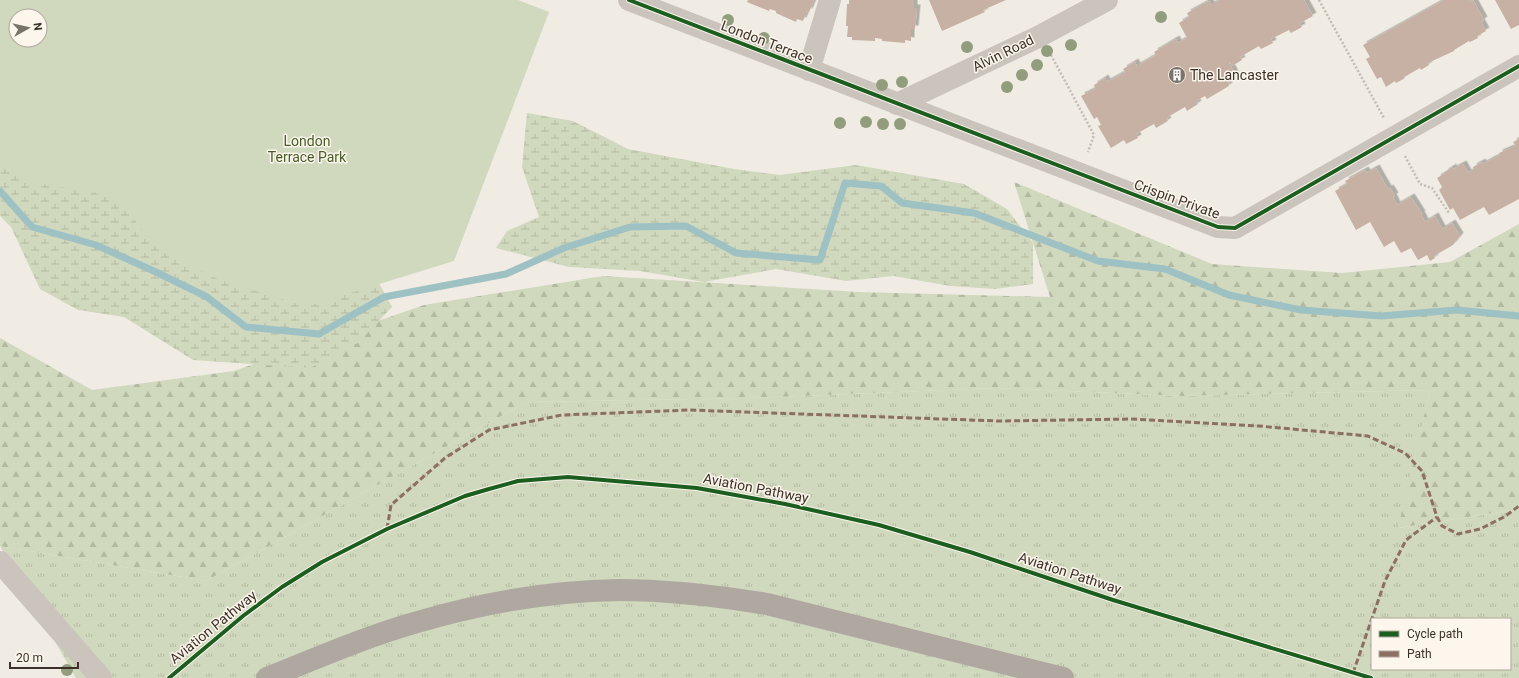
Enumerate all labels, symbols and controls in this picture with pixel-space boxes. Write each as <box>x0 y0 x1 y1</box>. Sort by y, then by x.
north arrow <box>8 8 48 48</box>
street label: London Terrace <box>719 17 815 67</box>
text: N <box>30 22 44 32</box>
street label: Alvin Road <box>970 31 1036 75</box>
building icon: The Lancaster <box>1167 65 1187 85</box>
place label: The Lancaster <box>1190 67 1279 83</box>
park label: London Terrace Park <box>268 133 347 165</box>
street label: Crispin Private <box>1132 176 1222 222</box>
street label: Aviation Pathway <box>702 470 810 506</box>
street label: Aviation Pathway <box>1017 549 1124 597</box>
street label: Aviation Pathway <box>166 587 260 667</box>
legend <box>1371 618 1511 670</box>
text: Cycle path <box>1407 627 1463 641</box>
scale bar <box>10 644 78 670</box>
text: Path <box>1407 647 1432 661</box>
text: 20 m <box>16 651 43 665</box>

